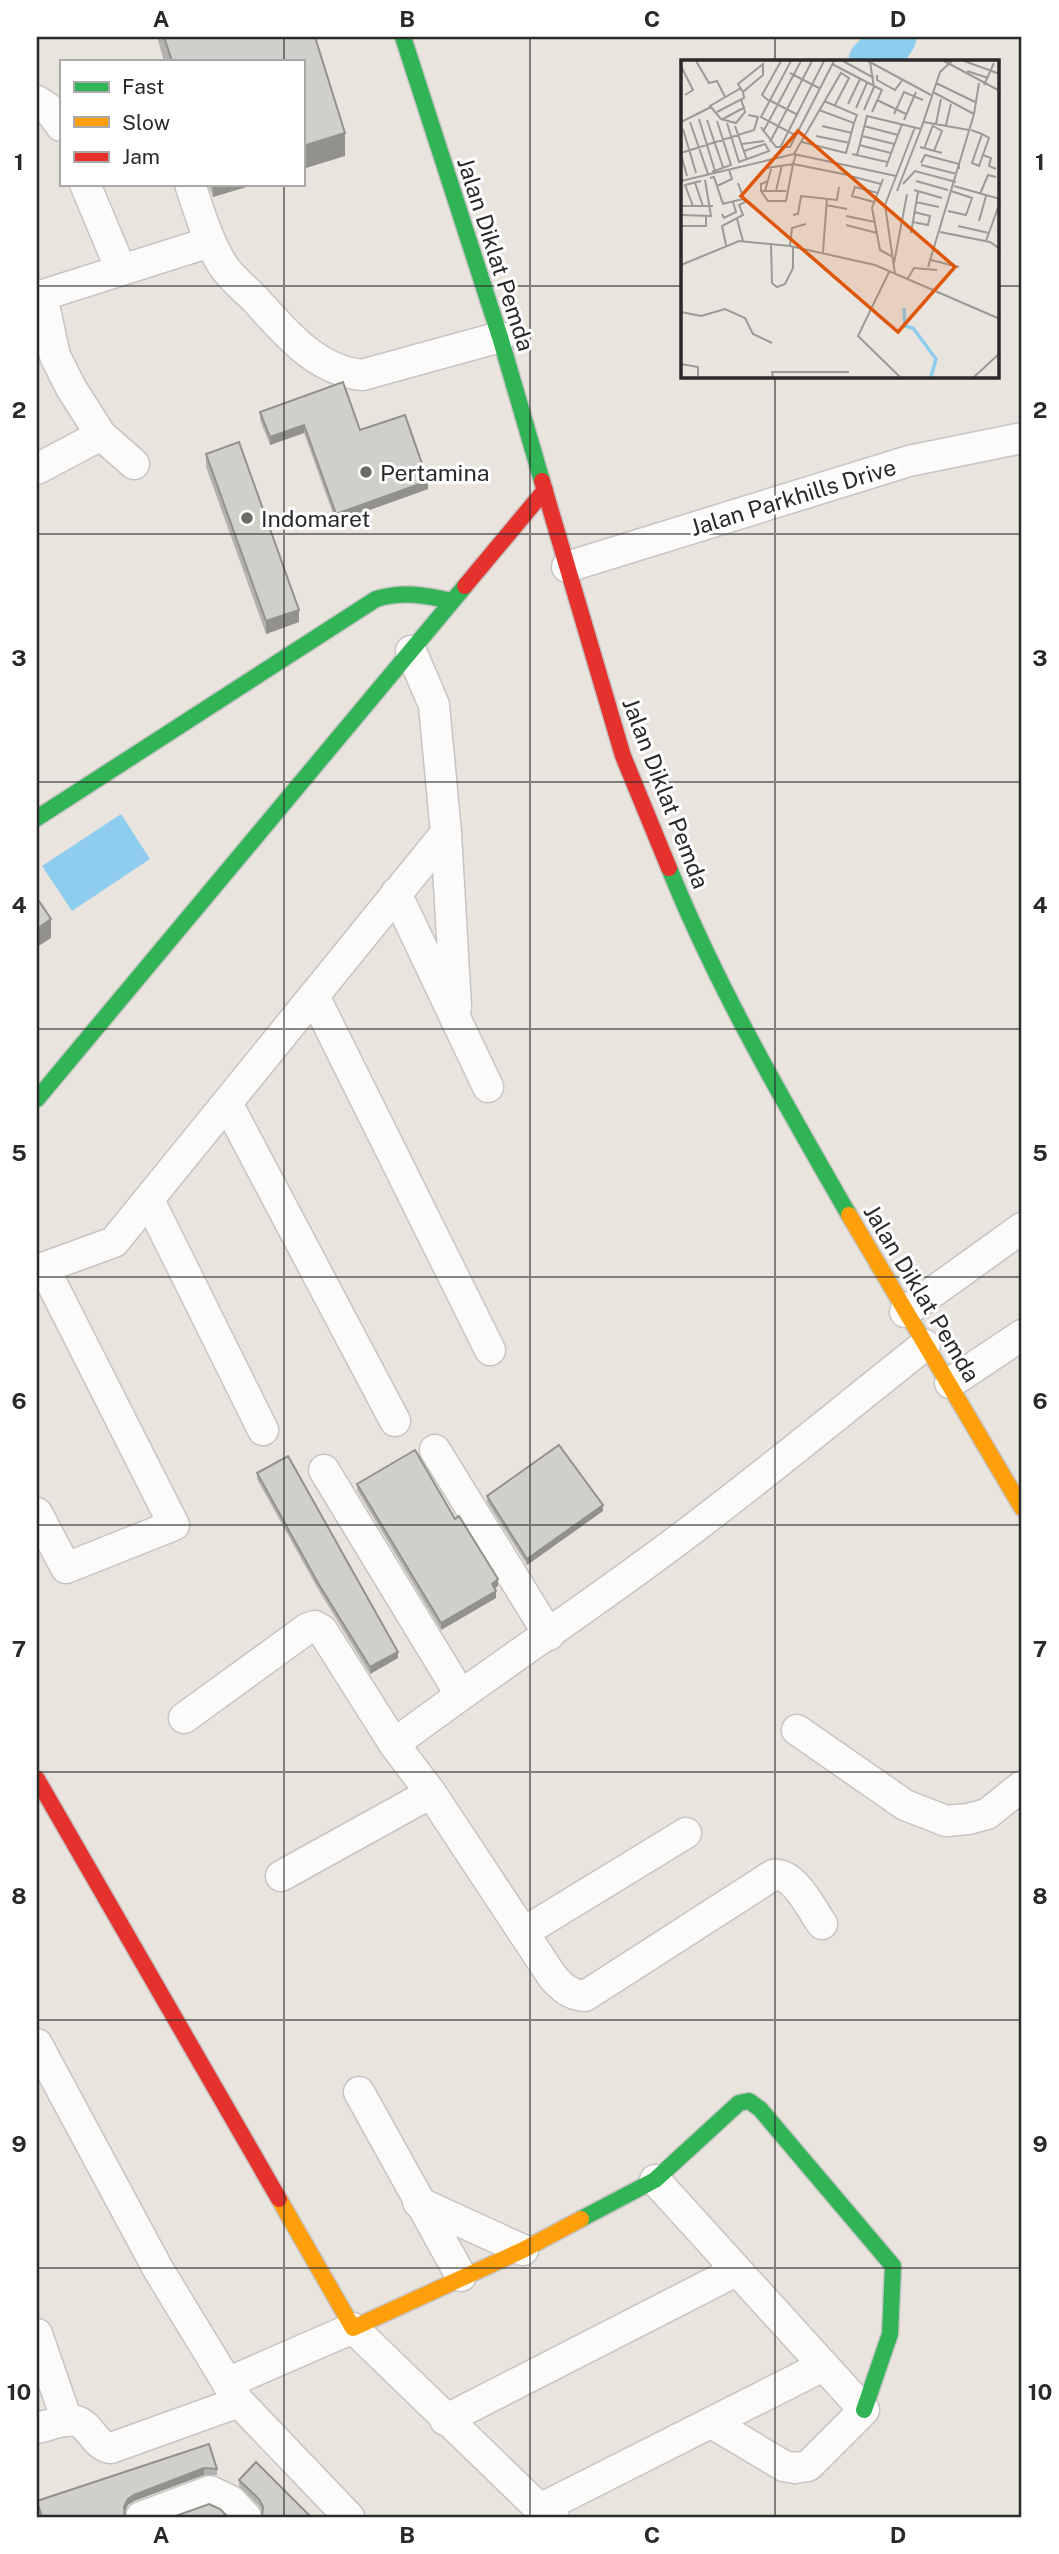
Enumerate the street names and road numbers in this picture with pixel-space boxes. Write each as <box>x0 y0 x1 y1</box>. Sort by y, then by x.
street label: Jalan Diklat Pemda <box>452 154 540 354</box>
street label: Jalan Parkhills Drive <box>687 453 899 541</box>
street label: Jalan Diklat Pemda <box>617 694 715 892</box>
street label: Jalan Diklat Pemda <box>858 1199 986 1387</box>

